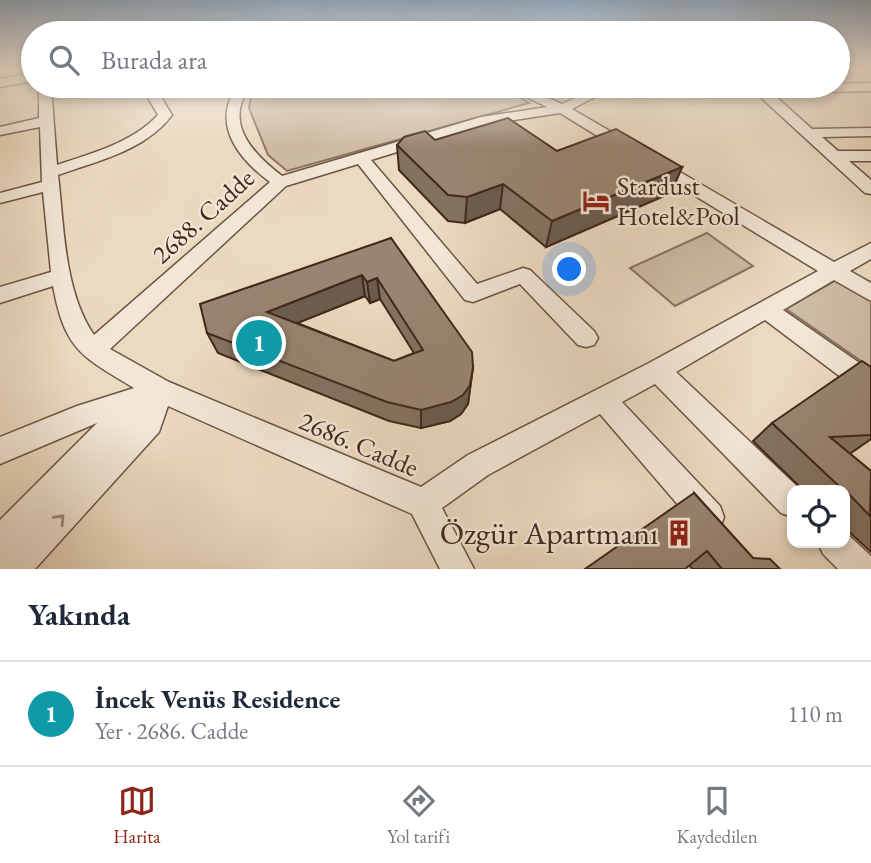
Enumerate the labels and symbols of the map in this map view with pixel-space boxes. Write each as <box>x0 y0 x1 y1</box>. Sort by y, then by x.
street label: 2688. Cadde <box>145 161 261 271</box>
place label: Stardust Hotel&Pool <box>617 169 740 233</box>
hotel icon: Stardust Hotel&Pool <box>581 186 611 216</box>
your location <box>552 252 586 286</box>
pin: 1 <box>236 317 282 369</box>
street label: 2686. Cadde <box>294 404 424 484</box>
place label: Özgür Apartmanı <box>440 512 658 554</box>
one-way arrow <box>51 514 64 527</box>
building icon: Özgür Apartmanı <box>664 518 694 548</box>

